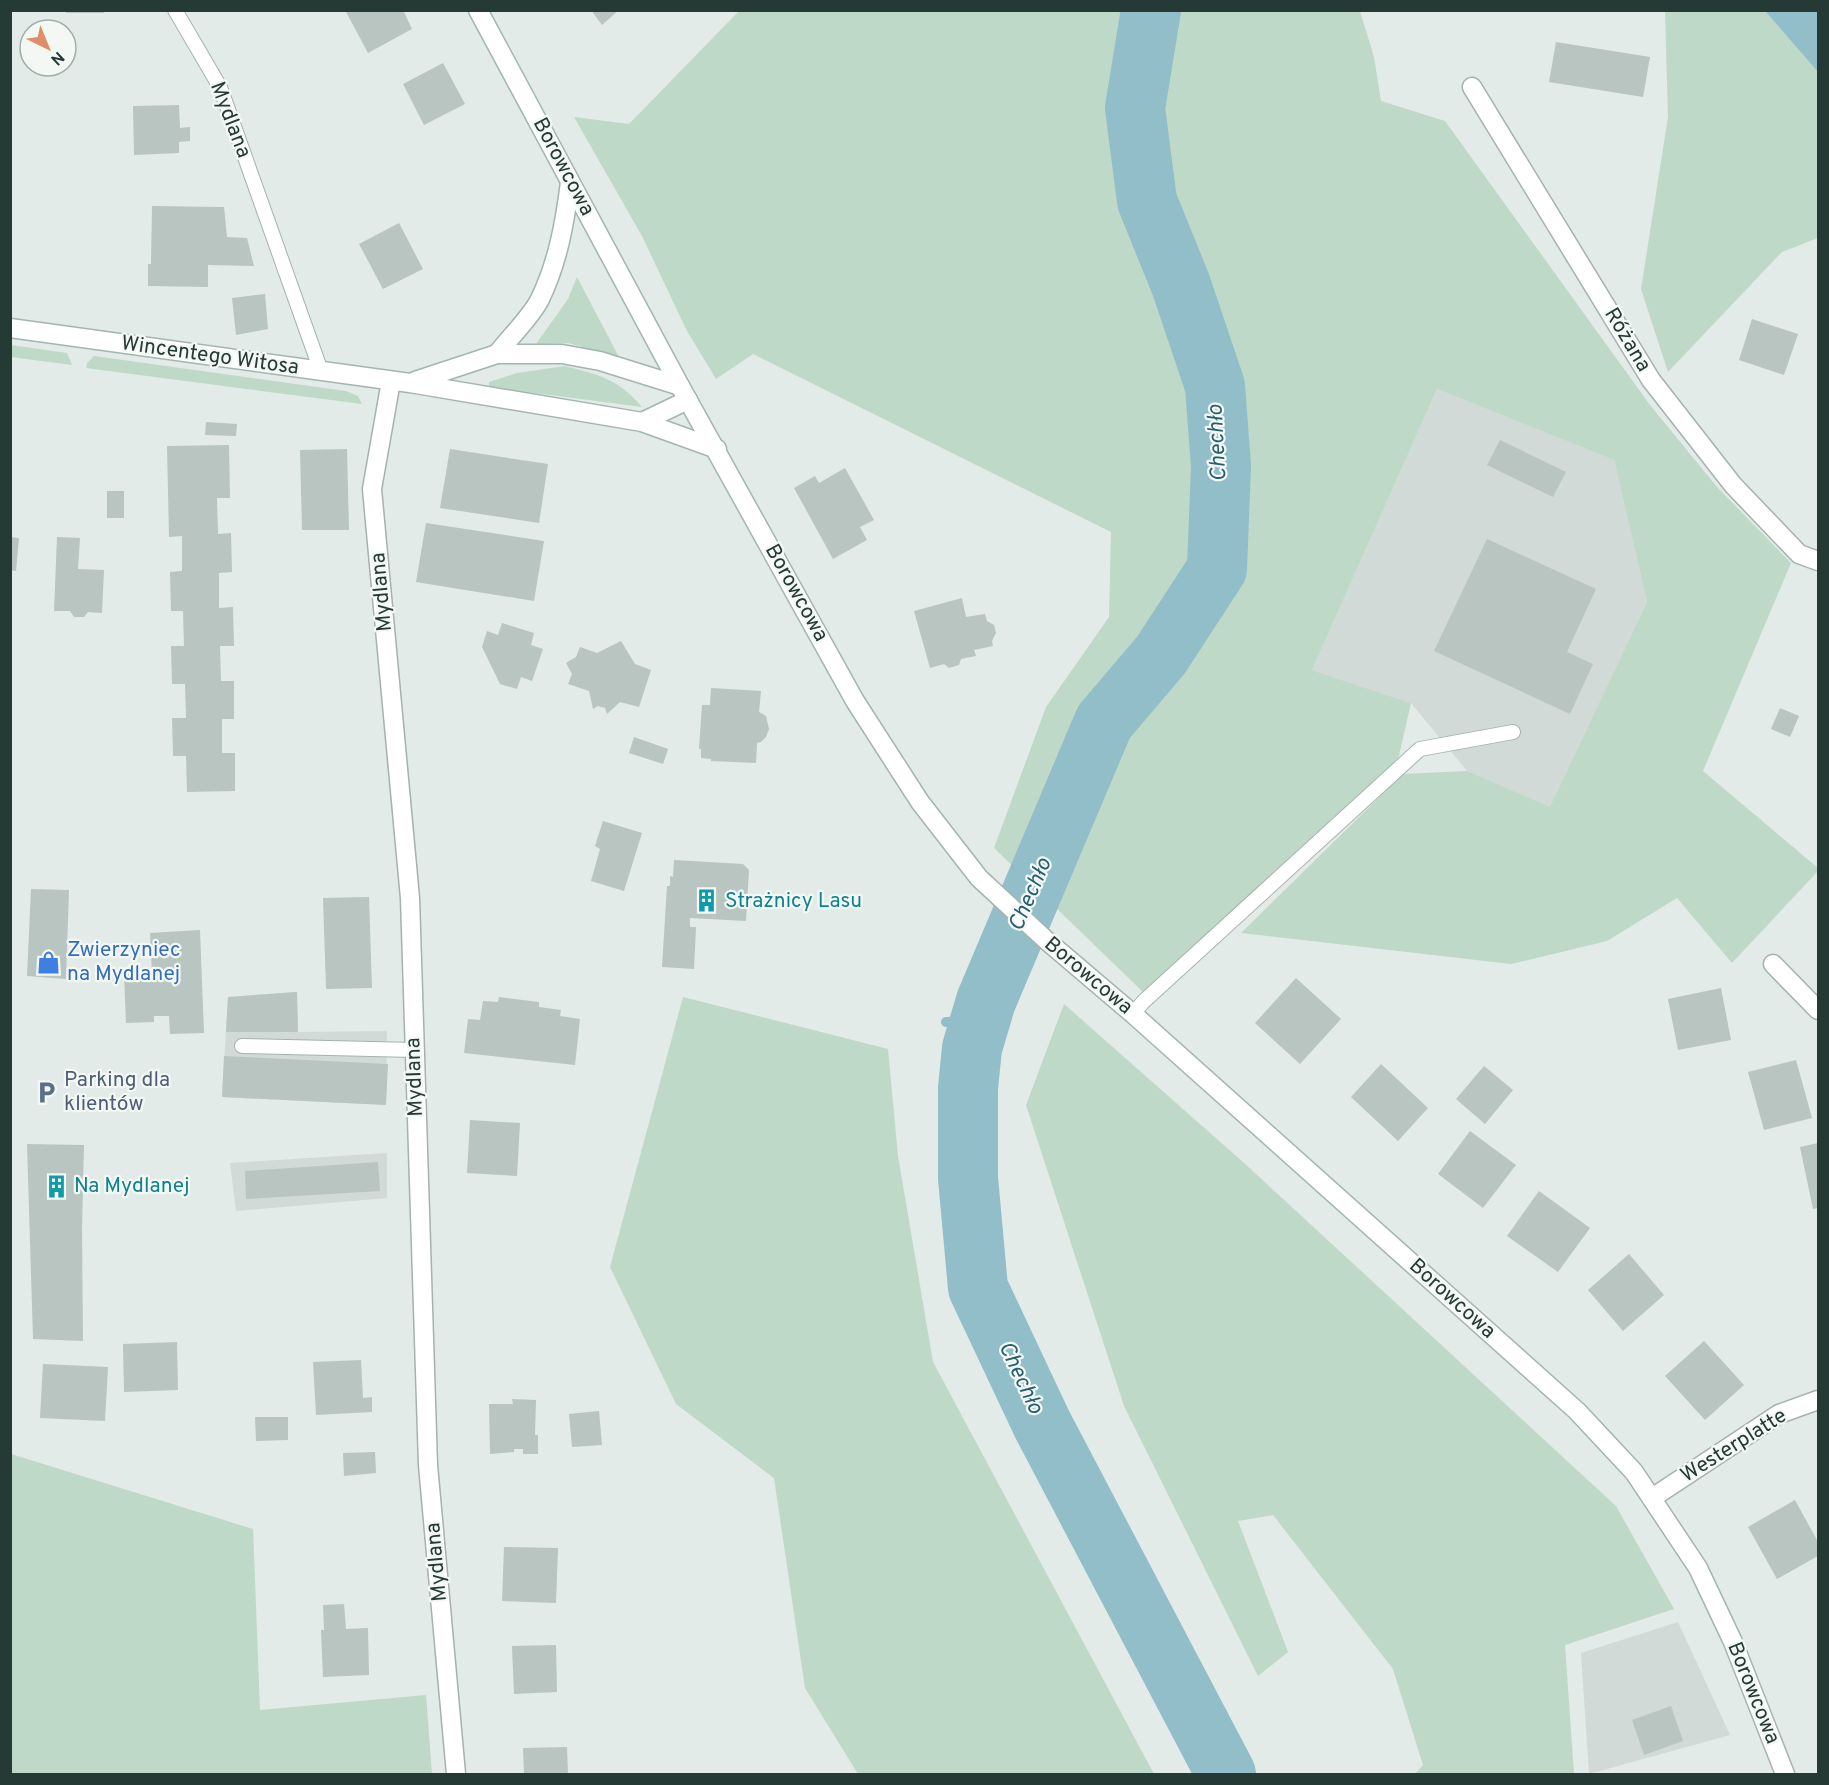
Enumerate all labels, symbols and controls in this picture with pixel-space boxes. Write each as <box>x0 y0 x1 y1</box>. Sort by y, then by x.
north arrow <box>18 18 78 78</box>
text: N <box>46 46 68 69</box>
street label: Mydlana <box>203 78 257 162</box>
street label: Borowcowa <box>526 113 600 221</box>
street label: Różana <box>1597 303 1657 377</box>
street label: Wincentego Witosa <box>119 330 301 382</box>
water label: Chechło <box>1202 404 1233 482</box>
street label: Borowcowa <box>758 539 834 647</box>
street label: Mydlana <box>365 551 399 633</box>
water label: Chechło <box>1004 854 1059 936</box>
building icon: Strażnicy Lasu <box>694 888 720 914</box>
place label: Strażnicy Lasu <box>725 888 862 915</box>
street label: Borowcowa <box>1038 931 1138 1021</box>
place label: Zwierzyniec na Mydlanej <box>67 937 180 988</box>
shop icon: Zwierzyniec na Mydlanej <box>36 949 62 975</box>
street label: Mydlana <box>400 1037 430 1117</box>
place label: Parking dla klientów <box>64 1067 170 1118</box>
parking icon: Parking dla klientów <box>33 1079 59 1105</box>
building icon: Na Mydlanej <box>43 1173 69 1199</box>
place label: Na Mydlanej <box>74 1173 190 1200</box>
street label: Borowcowa <box>1403 1253 1501 1345</box>
water label: Chechło <box>992 1337 1049 1419</box>
street label: Westerplatte <box>1676 1403 1792 1489</box>
street label: Mydlana <box>420 1521 454 1603</box>
street label: Borowcowa <box>1720 1638 1786 1748</box>

